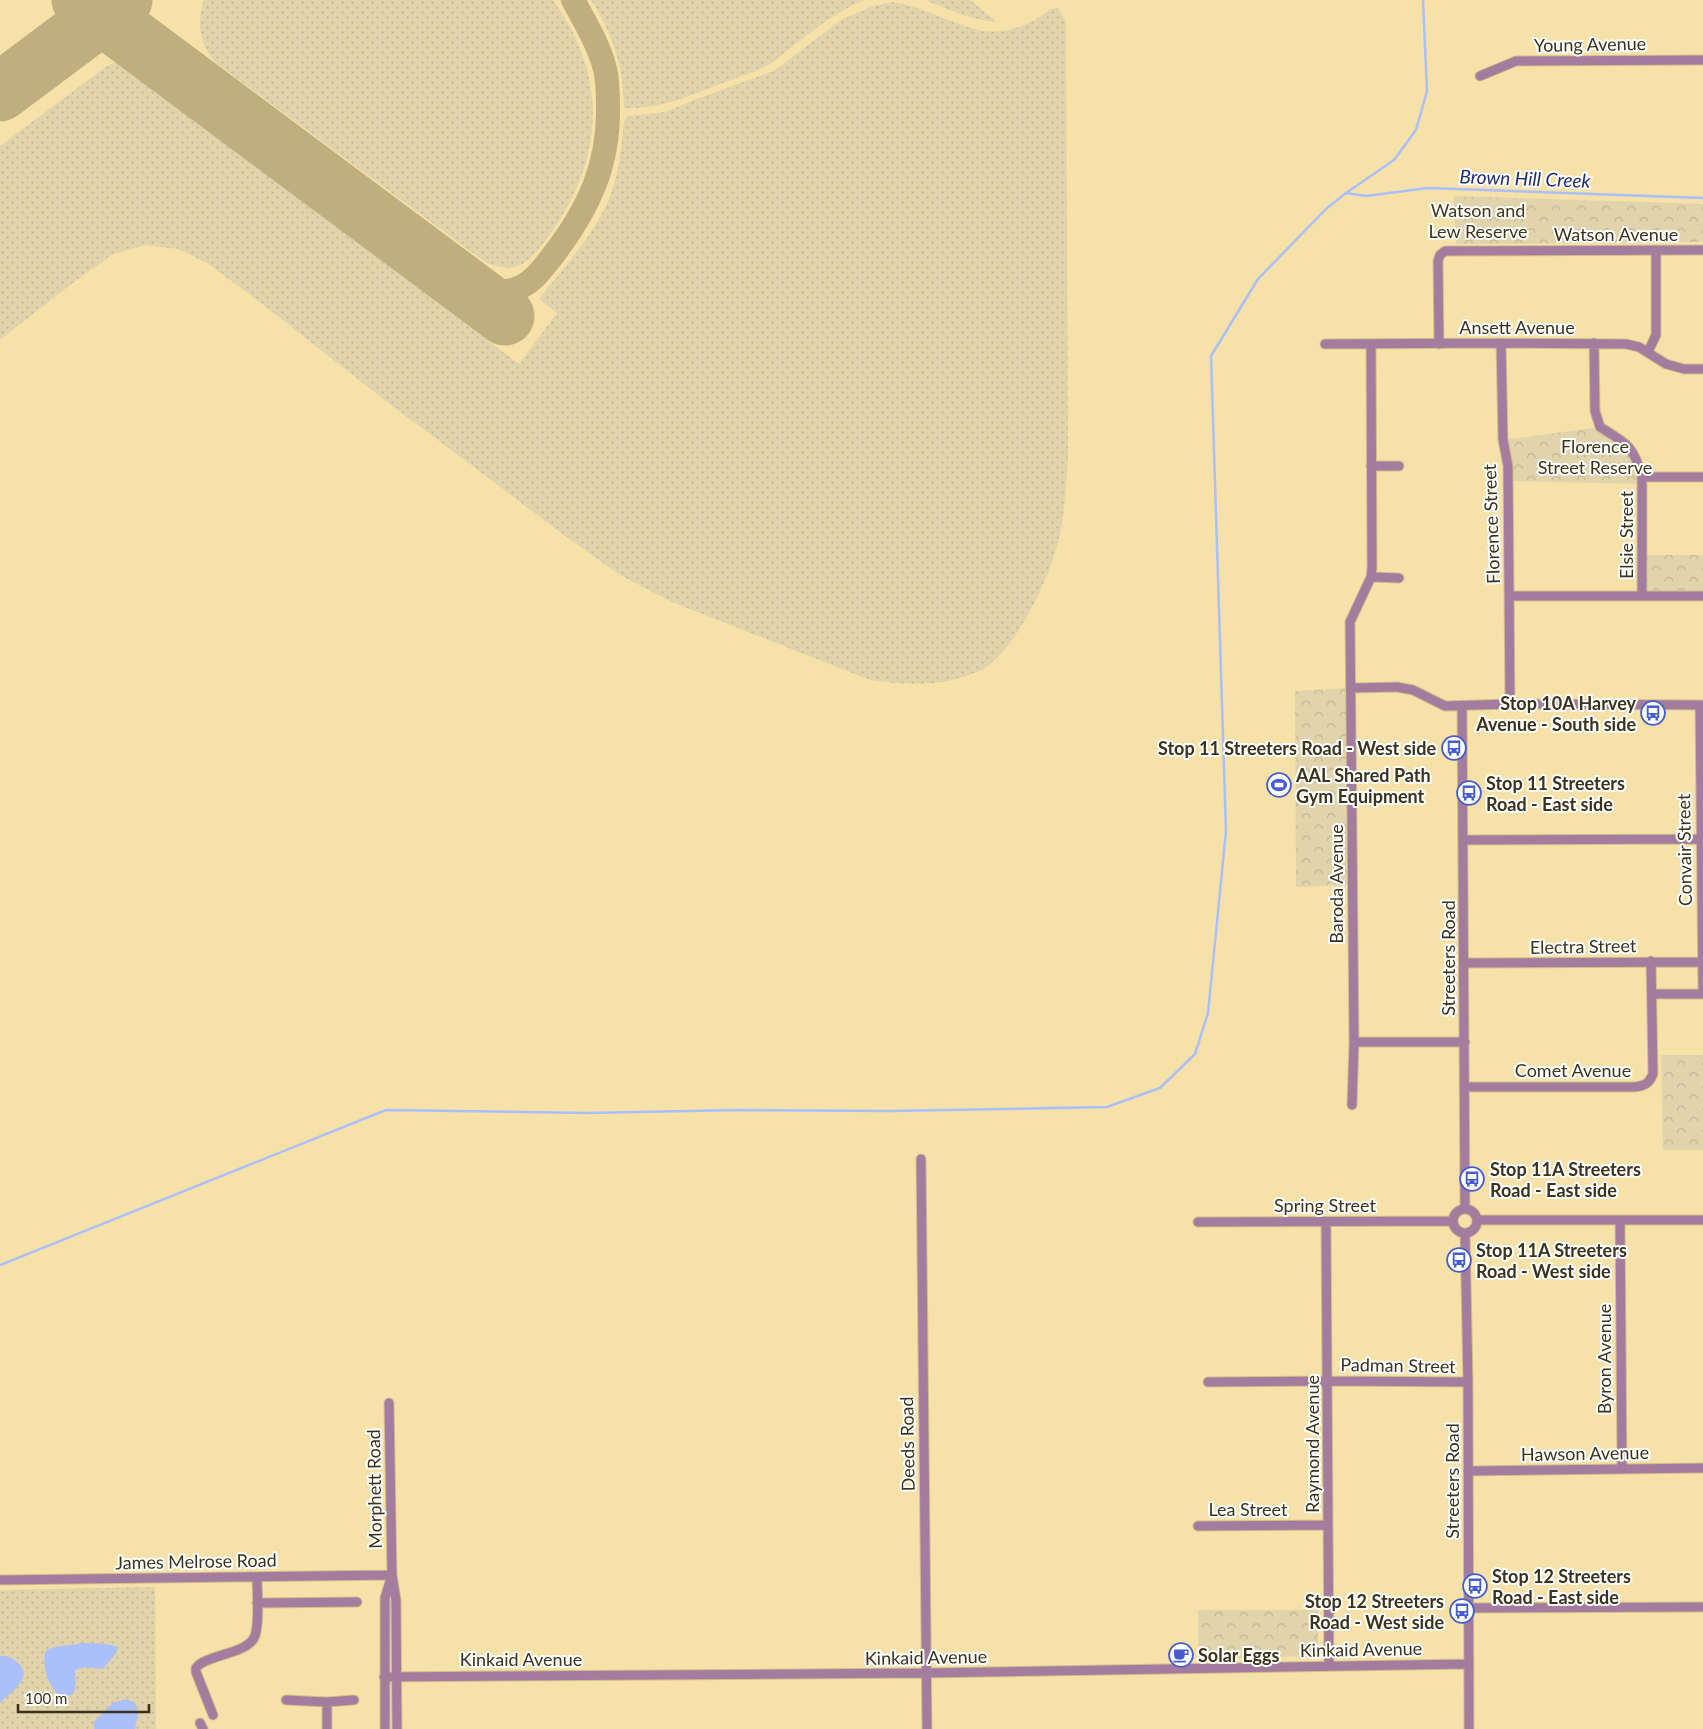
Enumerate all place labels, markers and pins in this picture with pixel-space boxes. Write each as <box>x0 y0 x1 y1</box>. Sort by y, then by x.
place label: Stop 10A Harvey Avenue - South side <box>1475 692 1636 735</box>
bus stop icon: Stop 10A Harvey Avenue - South side <box>1640 700 1666 726</box>
bus stop icon: Stop 11 Streeters Road - West side <box>1441 735 1467 761</box>
place label: Stop 11 Streeters Road - West side <box>1158 737 1436 759</box>
place label: AAL Shared Path Gym Equipment <box>1295 764 1431 807</box>
sports icon: AAL Shared Path Gym Equipment <box>1266 772 1292 798</box>
place label: Stop 11 Streeters Road - East side <box>1486 772 1625 815</box>
bus stop icon: Stop 11 Streeters Road - East side <box>1456 780 1482 806</box>
place label: Stop 11A Streeters Road - East side <box>1490 1158 1641 1201</box>
bus stop icon: Stop 11A Streeters Road - East side <box>1459 1166 1485 1192</box>
place label: Stop 11A Streeters Road - West side <box>1476 1239 1627 1282</box>
bus stop icon: Stop 11A Streeters Road - West side <box>1446 1247 1472 1273</box>
place label: Stop 12 Streeters Road - East side <box>1492 1565 1631 1608</box>
bus stop icon: Stop 12 Streeters Road - East side <box>1462 1573 1488 1599</box>
place label: Stop 12 Streeters Road - West side <box>1305 1590 1444 1633</box>
bus stop icon: Stop 12 Streeters Road - West side <box>1449 1598 1475 1624</box>
cafe icon: Solar Eggs <box>1168 1642 1194 1668</box>
place label: Solar Eggs <box>1198 1644 1280 1666</box>

